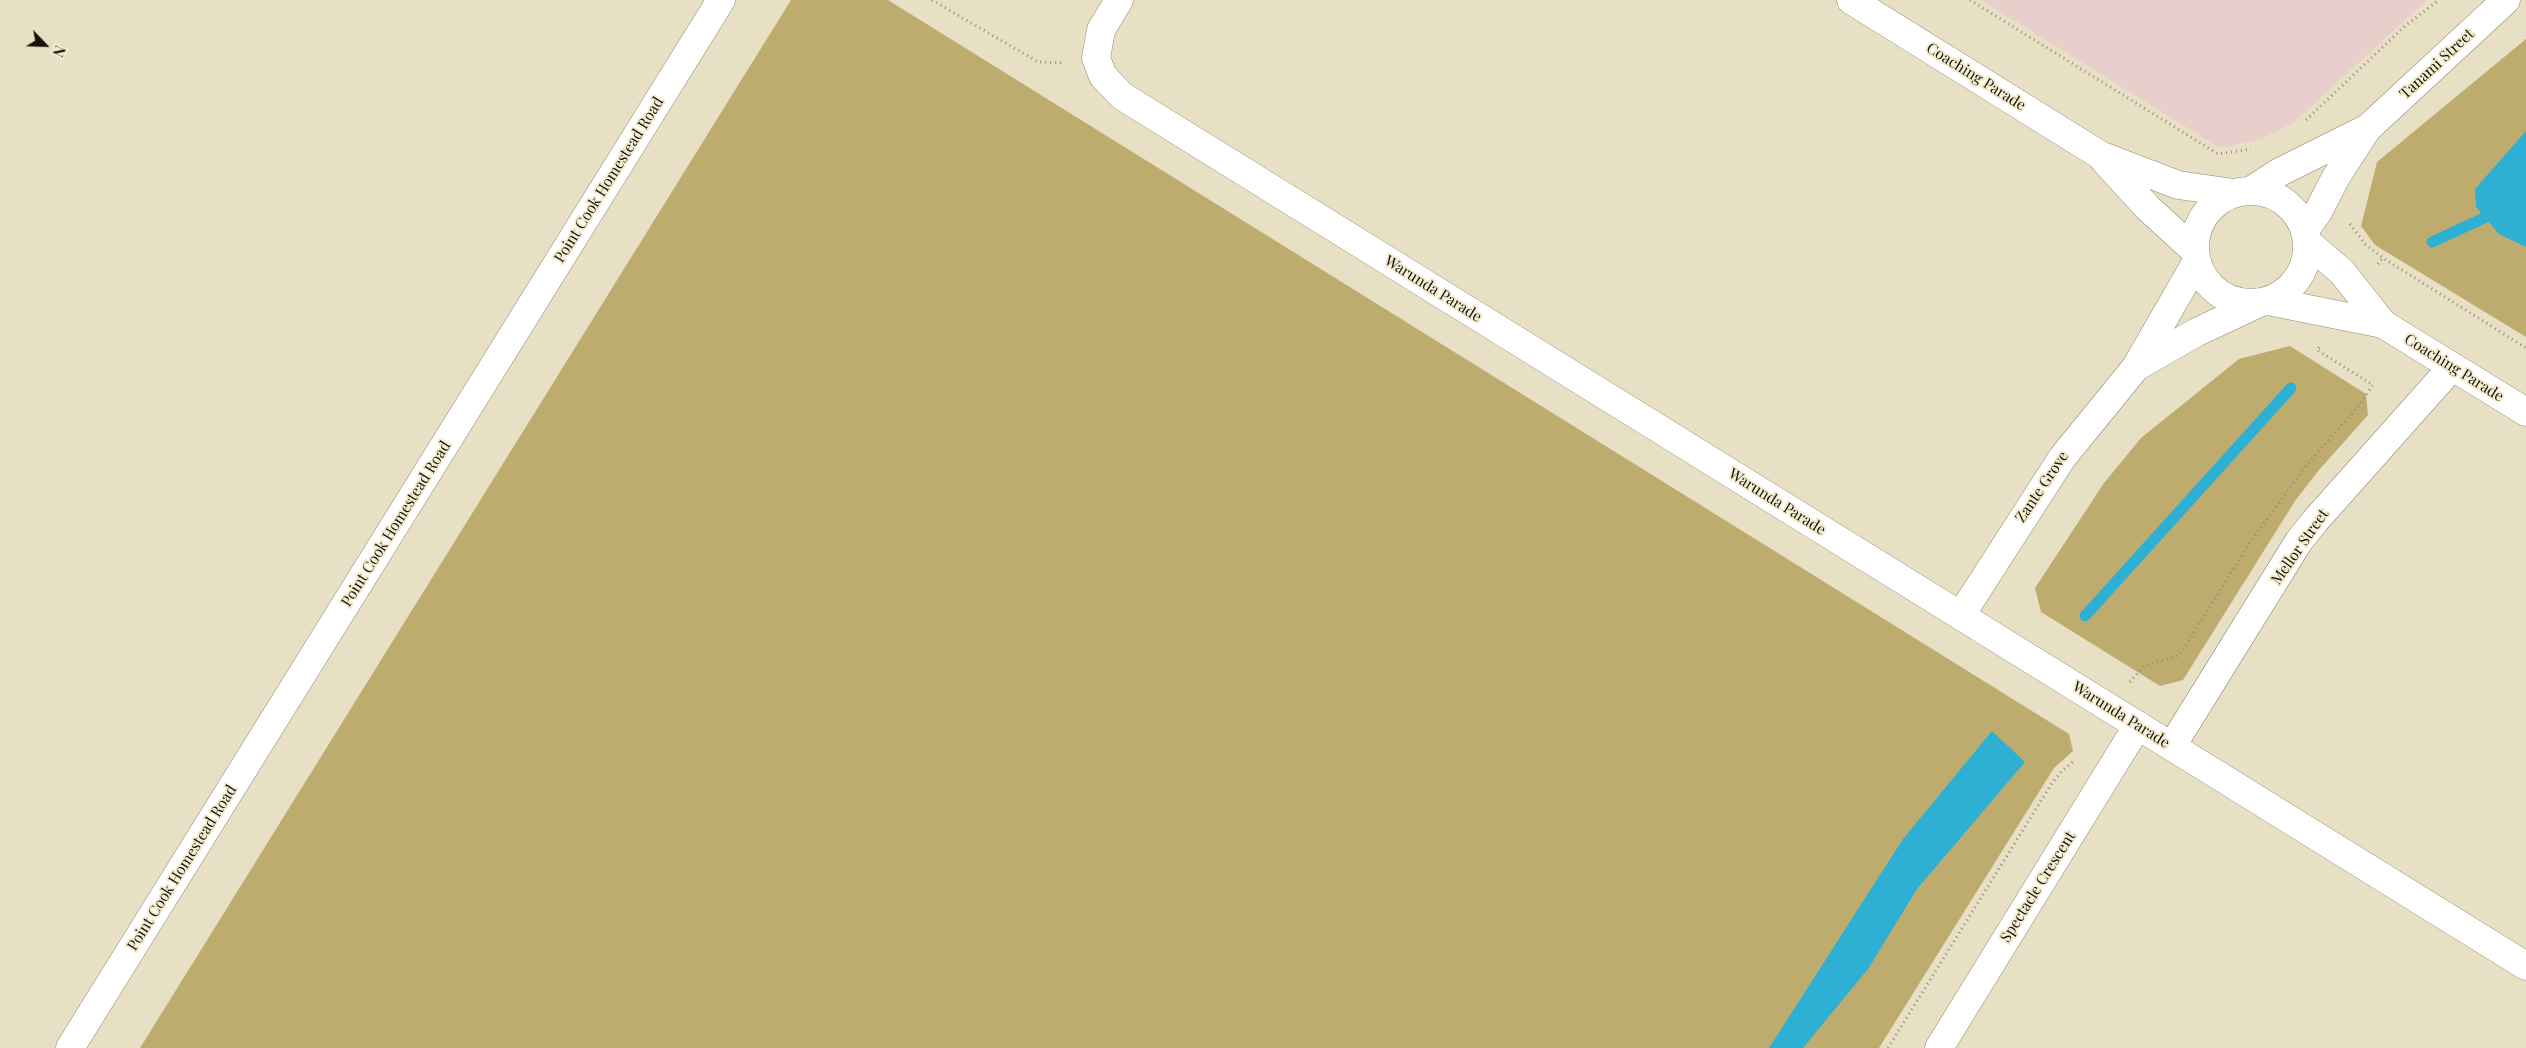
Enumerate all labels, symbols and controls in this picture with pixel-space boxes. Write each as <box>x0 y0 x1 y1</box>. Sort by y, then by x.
north arrow <box>20 20 70 70</box>
street label: Tanami Street <box>2396 25 2478 103</box>
street label: Coaching Parade <box>1923 39 2029 115</box>
text: N <box>48 43 70 60</box>
street label: Point Cook Homestead Road <box>551 94 667 266</box>
street label: Warunda Parade <box>1381 252 1485 326</box>
street label: Coaching Parade <box>2401 330 2507 406</box>
street label: Point Cook Homestead Road <box>338 438 454 610</box>
street label: Zante Grove <box>2012 448 2072 526</box>
street label: Warunda Parade <box>1725 465 1829 539</box>
street label: Mellor Street <box>2267 506 2333 588</box>
street label: Warunda Parade <box>2069 678 2173 752</box>
street label: Point Cook Homestead Road <box>124 782 240 954</box>
street label: Spectacle Crescent <box>1997 828 2079 946</box>

